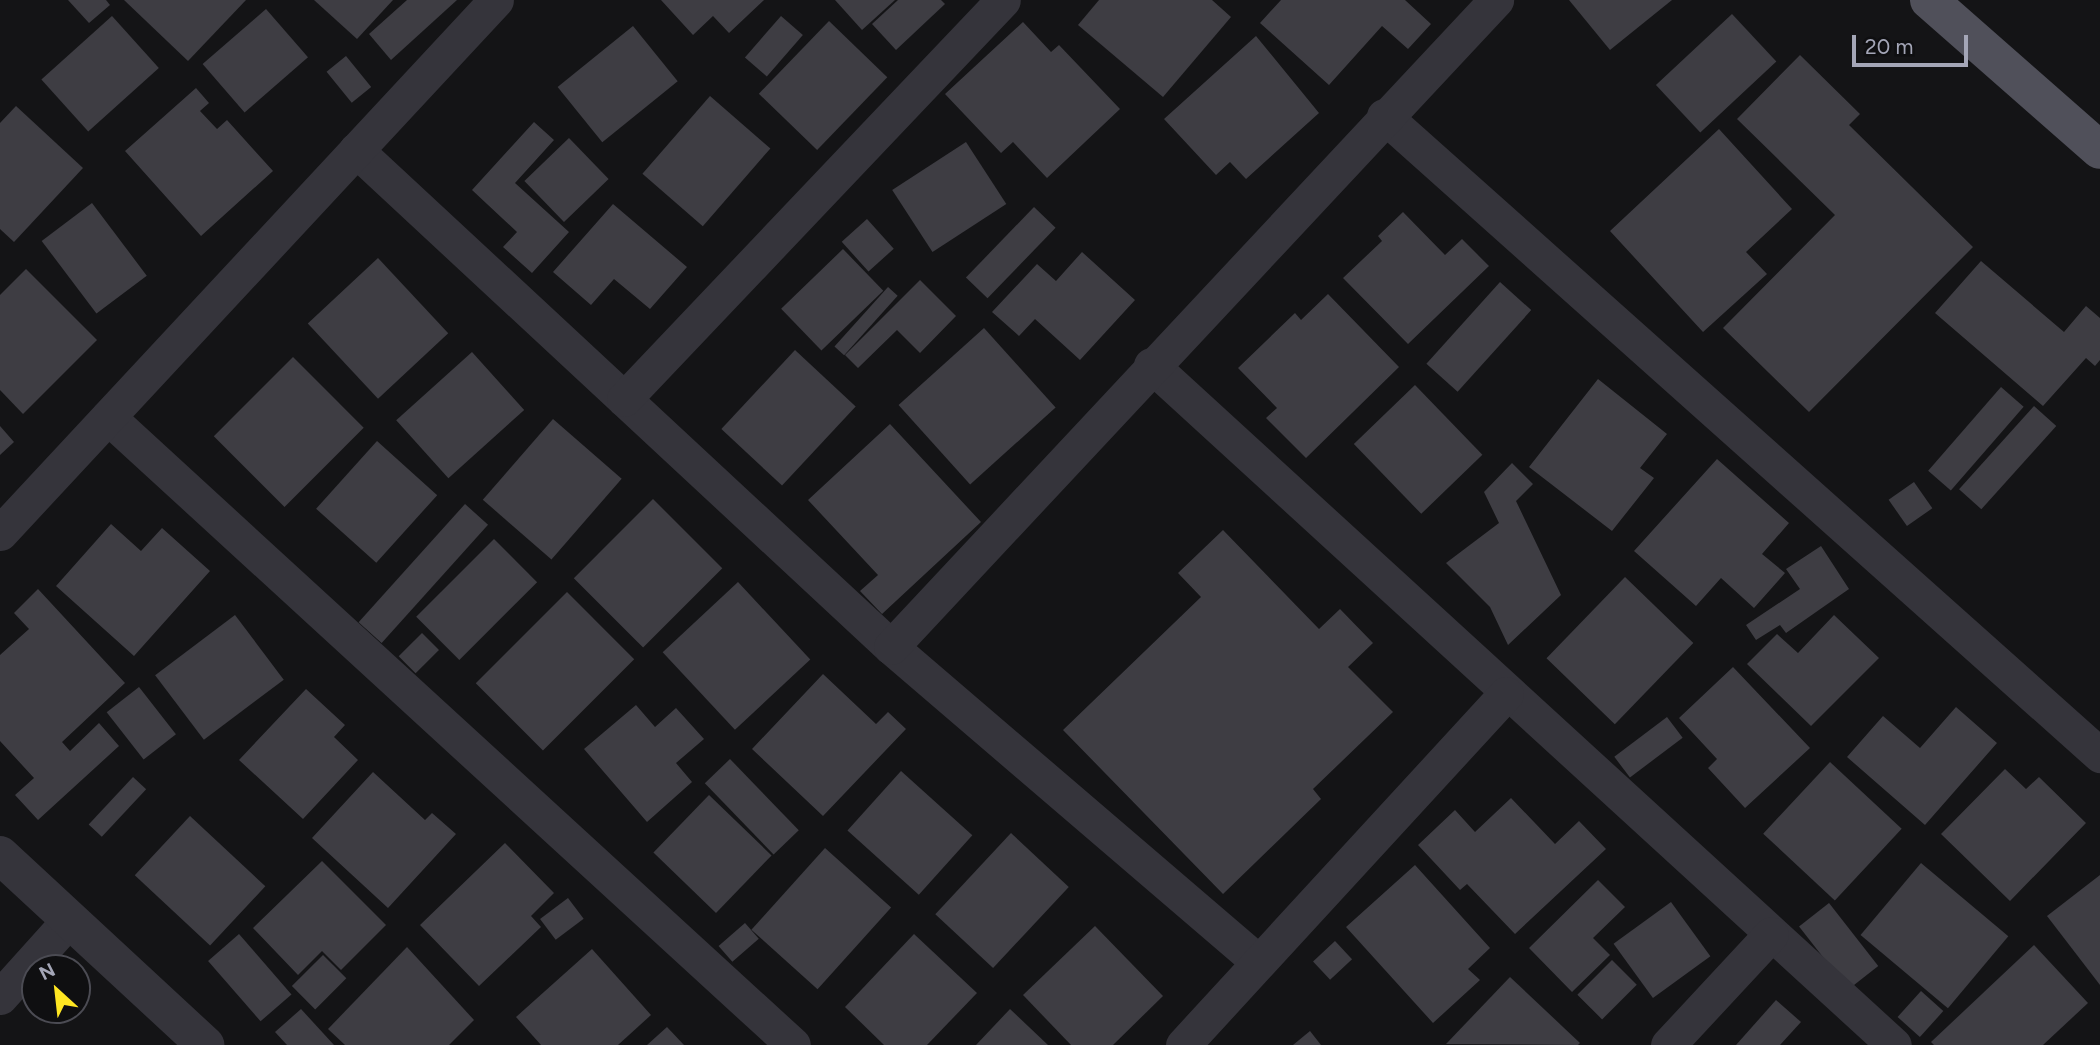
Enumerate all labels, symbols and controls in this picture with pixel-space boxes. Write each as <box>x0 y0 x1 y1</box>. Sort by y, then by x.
scale bar <box>1855 21 1970 65</box>
text: 20 m <box>1865 34 1913 59</box>
north arrow <box>21 954 91 1024</box>
text: N <box>35 958 59 985</box>

